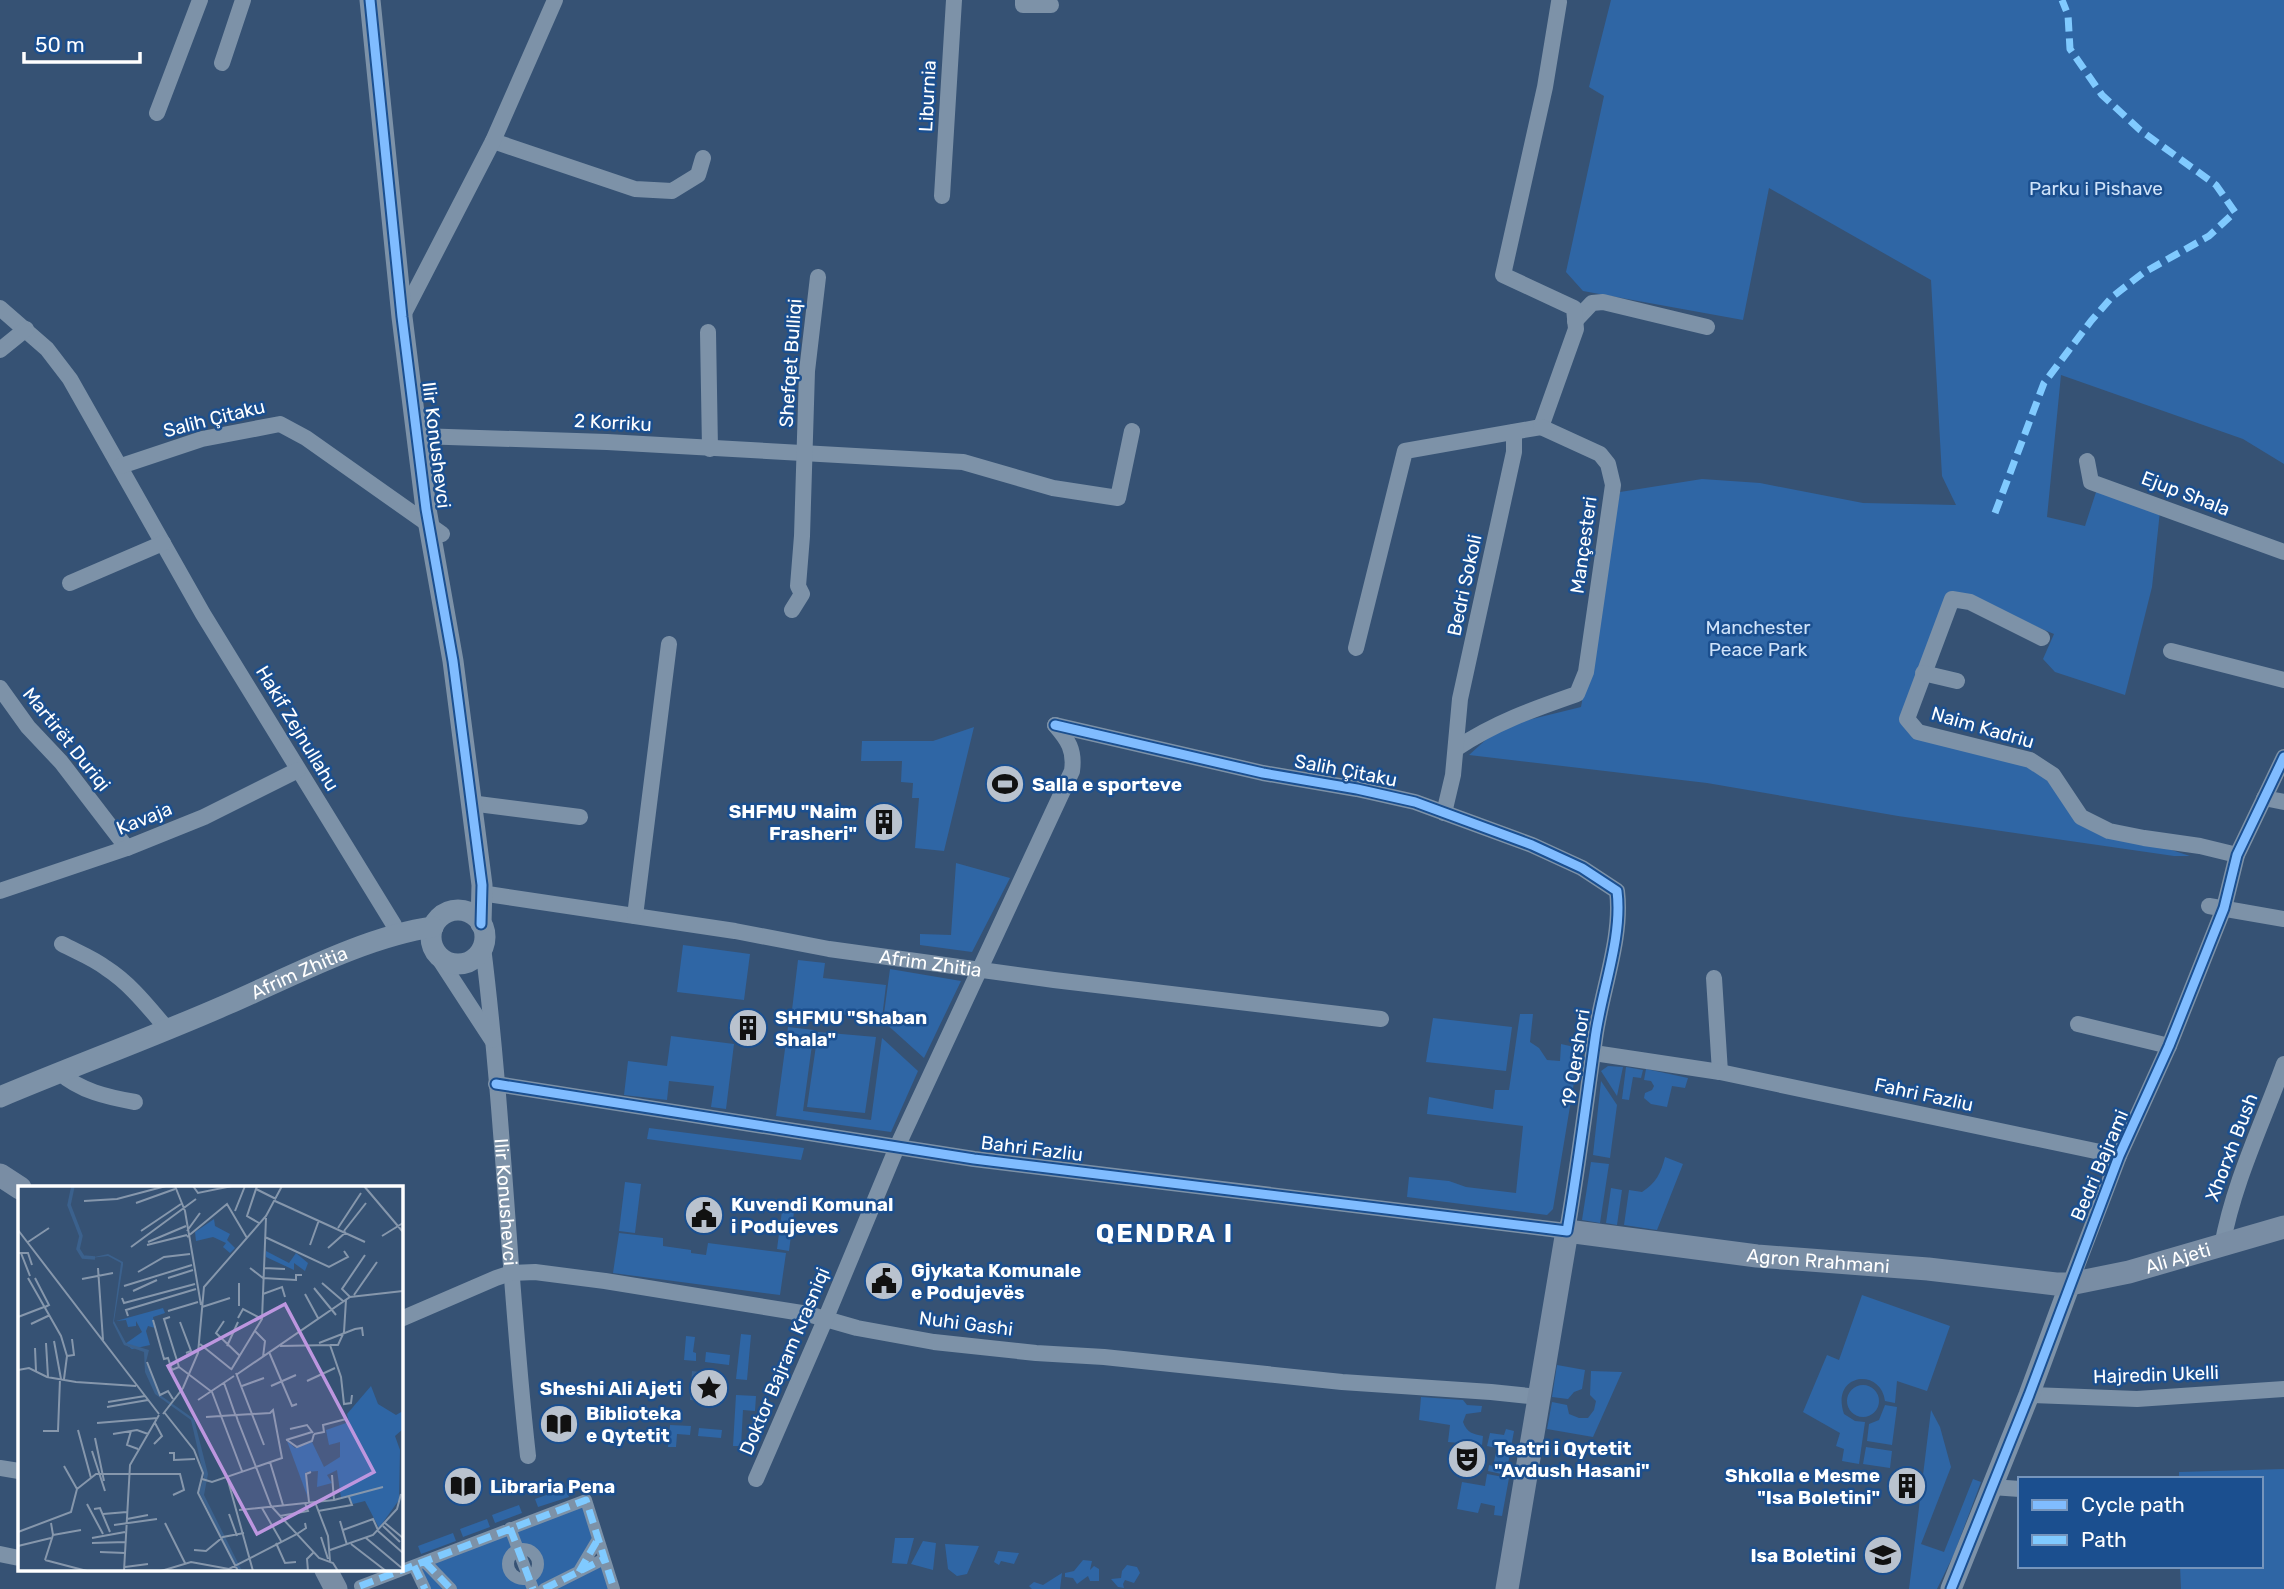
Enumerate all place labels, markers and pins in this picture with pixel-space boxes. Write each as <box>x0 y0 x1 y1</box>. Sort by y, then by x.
sports icon: Salla e sporteve <box>984 763 1026 805</box>
place label: Salla e sporteve <box>1032 773 1182 796</box>
place label: SHFMU "Naim Frasheri" <box>729 800 857 845</box>
building icon: SHFMU "Naim Frasheri" <box>863 801 905 843</box>
place label: SHFMU "Shaban Shala" <box>775 1006 927 1051</box>
building icon: SHFMU "Shaban Shala" <box>727 1007 769 1049</box>
place label: Kuvendi Komunal i Podujeves <box>731 1193 893 1238</box>
public building icon: Kuvendi Komunal i Podujeves <box>683 1194 725 1236</box>
place label: Gjykata Komunale e Podujevës <box>911 1259 1081 1304</box>
public building icon: Gjykata Komunale e Podujevës <box>863 1260 905 1302</box>
place icon: Sheshi Ali Ajeti <box>688 1367 730 1409</box>
place label: Sheshi Ali Ajeti <box>540 1377 682 1400</box>
place label: Biblioteka e Qytetit <box>586 1402 682 1447</box>
library icon: Biblioteka e Qytetit <box>538 1403 580 1445</box>
place label: Teatri i Qytetit "Avdush Hasani" <box>1494 1437 1650 1482</box>
theatre icon: Teatri i Qytetit "Avdush Hasani" <box>1446 1438 1488 1480</box>
place label: Shkolla e Mesme "Isa Boletini" <box>1725 1464 1880 1509</box>
library icon: Libraria Pena <box>442 1465 484 1507</box>
building icon: Shkolla e Mesme "Isa Boletini" <box>1886 1465 1928 1507</box>
place label: Libraria Pena <box>490 1475 615 1498</box>
school or university icon: Isa Boletini <box>1862 1534 1904 1576</box>
place label: Isa Boletini <box>1750 1544 1856 1567</box>

